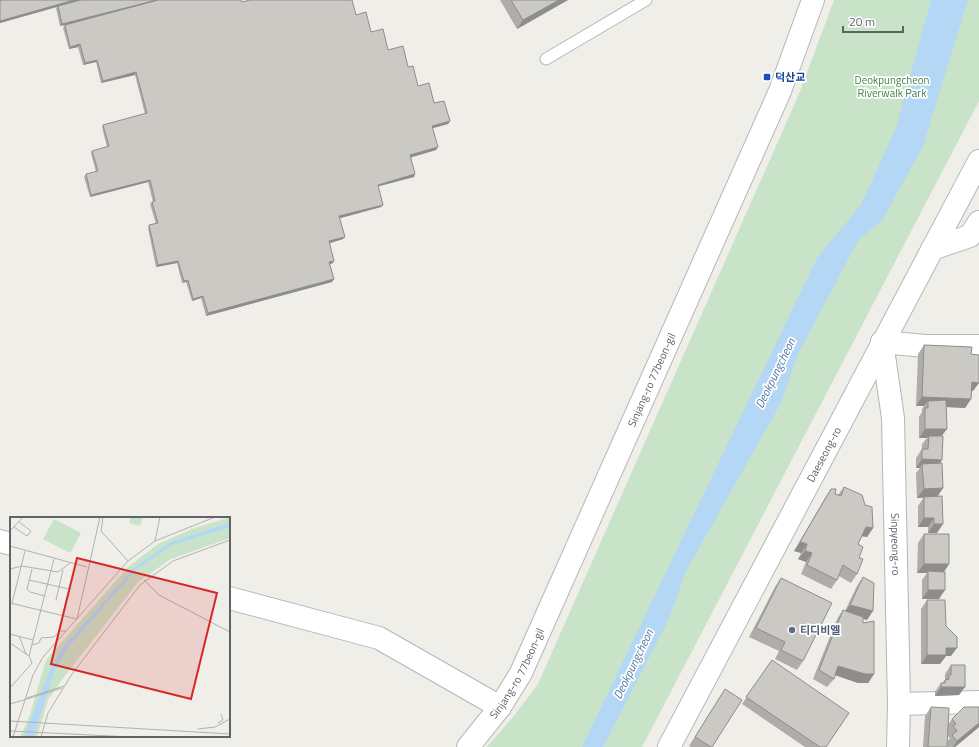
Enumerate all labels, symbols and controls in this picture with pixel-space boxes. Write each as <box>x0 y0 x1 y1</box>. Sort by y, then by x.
scale bar <box>843 8 903 34</box>
text: 20 m <box>849 12 875 31</box>
place label: 덕산교 <box>775 69 805 85</box>
marker: 덕산교 <box>762 72 772 82</box>
park label: Deokpungcheon Riverwalk Park <box>855 72 930 101</box>
street label: Sinjang-ro 77beon-gil <box>624 330 679 429</box>
water label: Deokpungcheon <box>750 334 801 411</box>
street label: Daeseong-ro <box>803 424 845 485</box>
street label: Sinpyeong-ro <box>887 513 904 576</box>
inset map <box>10 517 230 737</box>
place label: 티디비엘 <box>800 622 840 638</box>
street label: Sinjang-ro 77beon-gil <box>486 625 548 722</box>
water label: Deokpungcheon <box>608 625 659 702</box>
marker: 티디비엘 <box>787 625 797 635</box>

